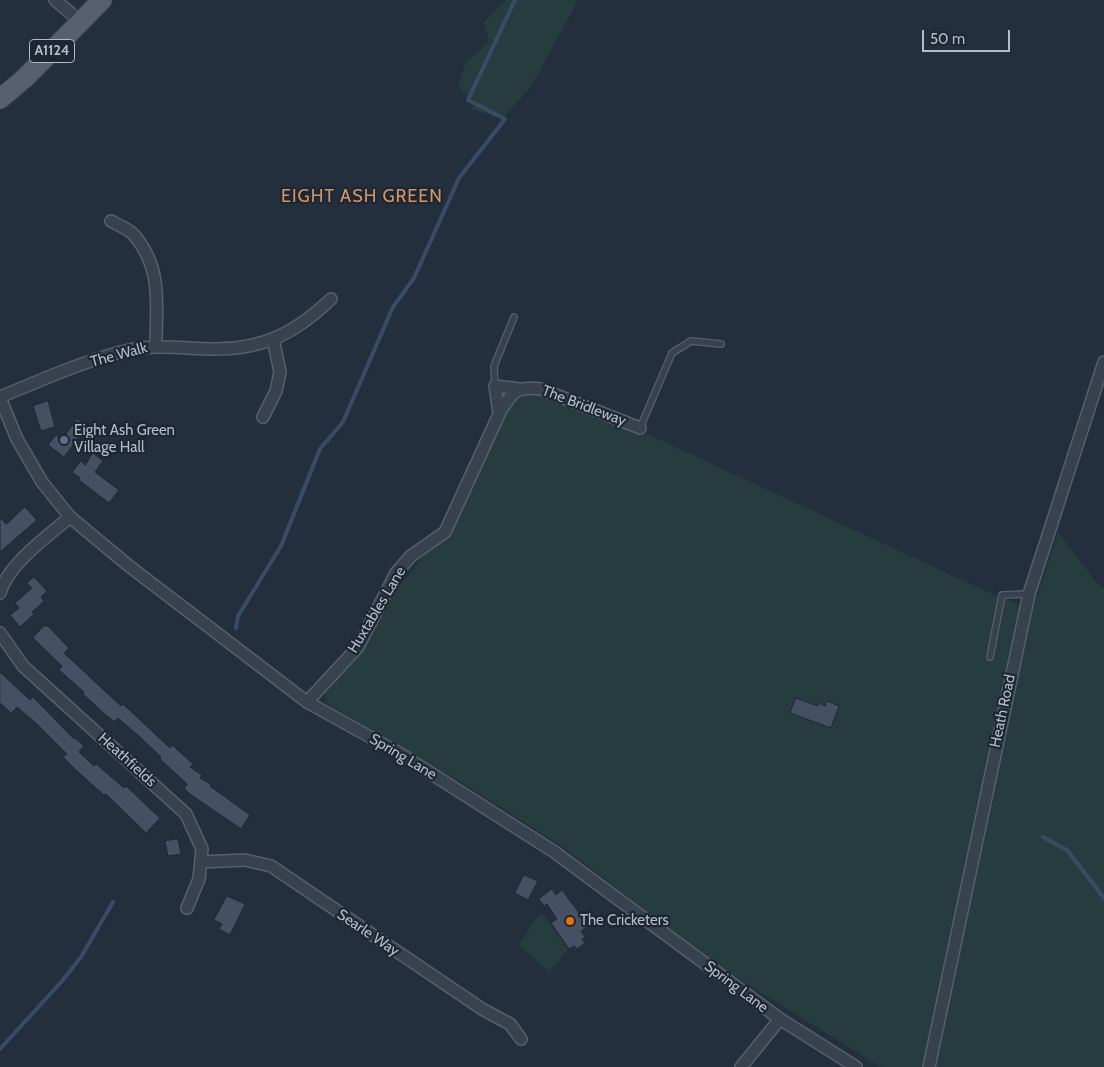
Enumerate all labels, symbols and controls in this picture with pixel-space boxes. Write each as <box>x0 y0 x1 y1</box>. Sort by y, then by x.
scale bar <box>924 20 1012 52</box>
text: 50 m <box>930 30 965 48</box>
road number: A1124 <box>30 40 74 62</box>
district label: EIGHT ASH GREEN <box>279 186 445 208</box>
street label: The Walk <box>89 339 149 371</box>
street label: The Bridleway <box>539 382 629 430</box>
place label: Eight Ash Green Village Hall <box>74 422 175 457</box>
marker: Eight Ash Green Village Hall <box>58 434 70 446</box>
street label: Huxtables Lane <box>344 564 410 656</box>
street label: Heath Road <box>986 673 1020 749</box>
street label: Heathfields <box>94 729 160 791</box>
street label: Spring Lane <box>366 730 440 784</box>
street label: Searle Way <box>334 906 402 960</box>
place label: The Cricketers <box>580 912 669 930</box>
marker: The Cricketers <box>564 915 576 927</box>
street label: Spring Lane <box>701 957 771 1017</box>

